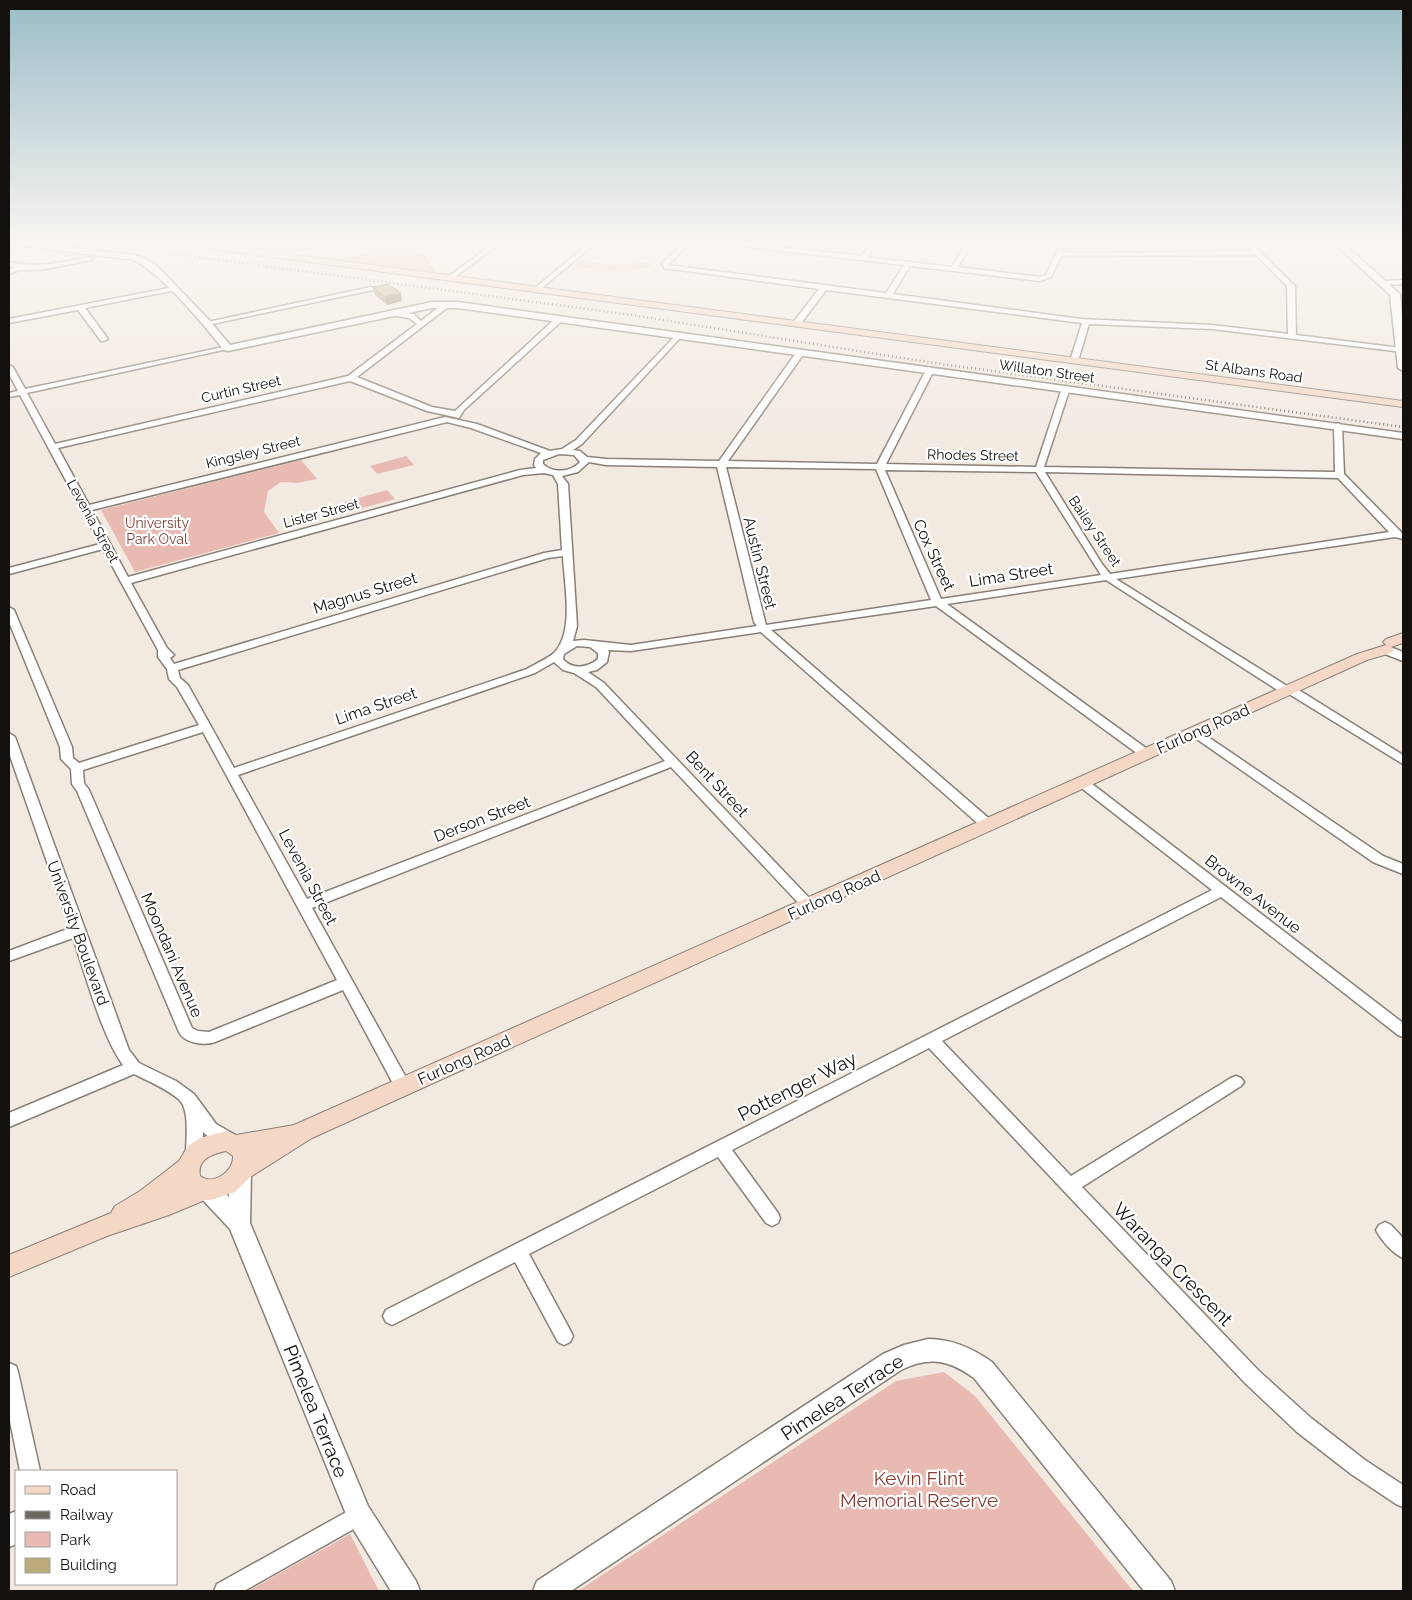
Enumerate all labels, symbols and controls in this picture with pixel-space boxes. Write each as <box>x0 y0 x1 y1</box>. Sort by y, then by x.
street label: Willaton Street <box>998 356 1096 386</box>
street label: St Albans Road <box>1204 356 1304 386</box>
street label: Curtin Street <box>200 372 283 406</box>
street label: Kingsley Street <box>204 432 302 472</box>
street label: Rhodes Street <box>927 446 1019 464</box>
street label: Levenia Street <box>64 477 123 566</box>
street label: Bailey Street <box>1066 493 1125 569</box>
street label: Lister Street <box>281 495 361 531</box>
park label: University Park Oval <box>125 515 189 547</box>
street label: Austin Street <box>739 515 781 612</box>
street label: Cox Street <box>909 516 959 594</box>
street label: Lima Street <box>968 559 1055 591</box>
street label: Magnus Street <box>311 568 420 618</box>
street label: Lima Street <box>333 683 420 729</box>
street label: Furlong Road <box>1154 700 1252 758</box>
street label: Bent Street <box>682 747 753 821</box>
street label: Derson Street <box>431 792 533 846</box>
street label: Levenia Street <box>275 826 342 929</box>
street label: Browne Avenue <box>1201 851 1305 937</box>
street label: University Boulevard <box>43 858 113 1008</box>
street label: Furlong Road <box>785 866 883 924</box>
street label: Moondani Avenue <box>137 890 207 1020</box>
street label: Furlong Road <box>415 1031 513 1089</box>
street label: Pottenger Way <box>734 1047 860 1125</box>
street label: Waranga Crescent <box>1109 1198 1238 1331</box>
street label: Pimelea Terrace <box>279 1341 353 1481</box>
street label: Pimelea Terrace <box>777 1349 907 1445</box>
park label: Kevin Flint Memorial Reserve <box>840 1467 998 1511</box>
legend <box>15 1470 178 1585</box>
text: Road <box>60 1481 96 1499</box>
text: Railway <box>60 1506 113 1524</box>
text: Park <box>60 1531 91 1549</box>
text: Building <box>60 1556 117 1574</box>

